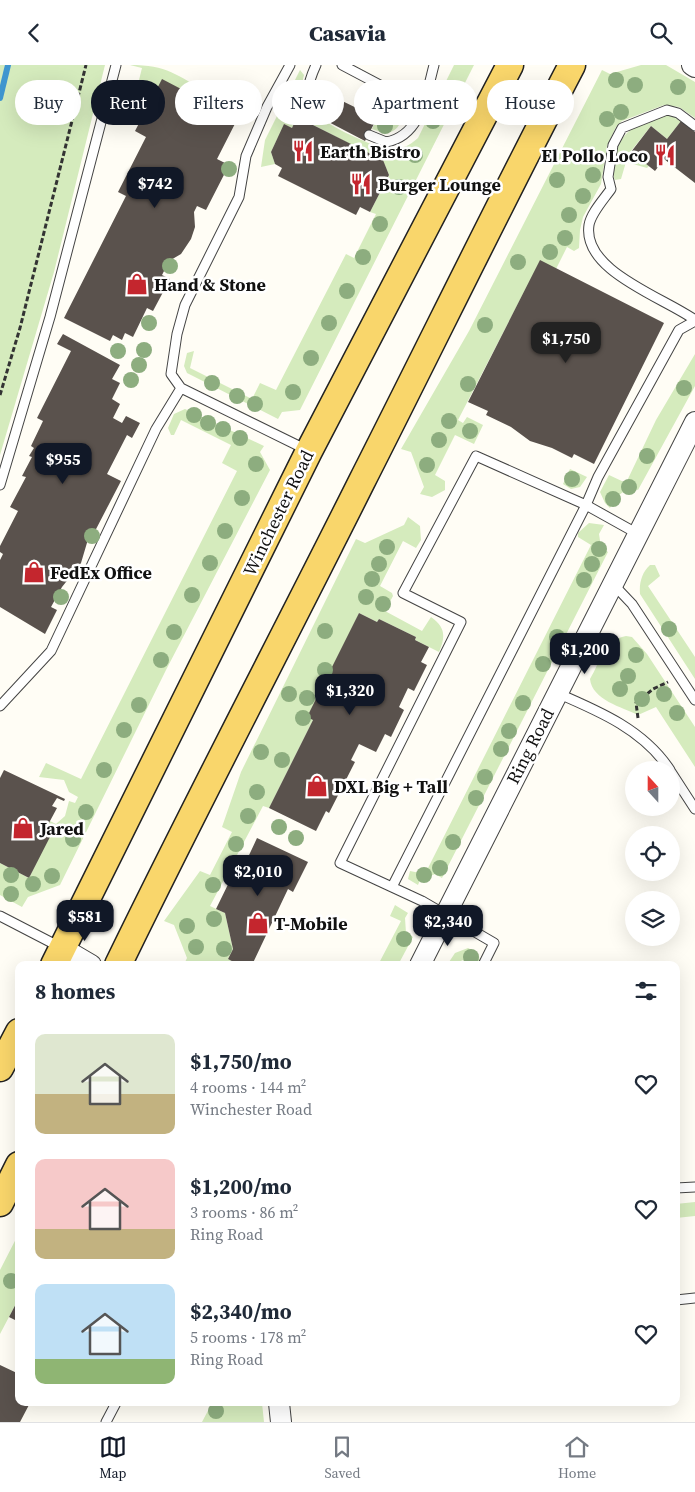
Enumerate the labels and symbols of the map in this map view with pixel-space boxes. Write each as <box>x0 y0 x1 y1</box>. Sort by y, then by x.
restaurant icon: Earth Bistro <box>290 138 316 164</box>
place label: Earth Bistro <box>320 139 420 164</box>
restaurant icon: El Pollo Loco <box>652 142 678 168</box>
place label: El Pollo Loco <box>541 143 648 168</box>
pin: $742 <box>125 167 185 209</box>
restaurant icon: Burger Lounge <box>348 171 374 197</box>
place label: Burger Lounge <box>378 172 501 197</box>
shop icon: Hand & Stone <box>124 271 150 297</box>
place label: Hand & Stone <box>154 272 266 297</box>
pin: $1,750 <box>525 321 607 364</box>
pin: $955 <box>33 443 93 485</box>
street label: Winchester Road <box>237 446 319 580</box>
shop icon: FedEx Office <box>21 559 47 585</box>
place label: FedEx Office <box>50 560 152 585</box>
pin: $1,200 <box>544 633 626 675</box>
pin: $1,320 <box>309 673 391 716</box>
street label: Ring Road <box>500 704 560 788</box>
north arrow <box>625 761 680 816</box>
shop icon: DXL Big + Tall <box>304 773 330 799</box>
place label: DXL Big + Tall <box>334 774 448 799</box>
shop icon: Jared <box>10 815 36 841</box>
place label: Jared <box>39 816 84 841</box>
pin: $2,010 <box>217 855 299 897</box>
pin: $581 <box>55 899 115 942</box>
pin: $2,340 <box>407 905 489 947</box>
shop icon: T-Mobile <box>245 910 271 936</box>
place label: T-Mobile <box>274 911 348 936</box>

